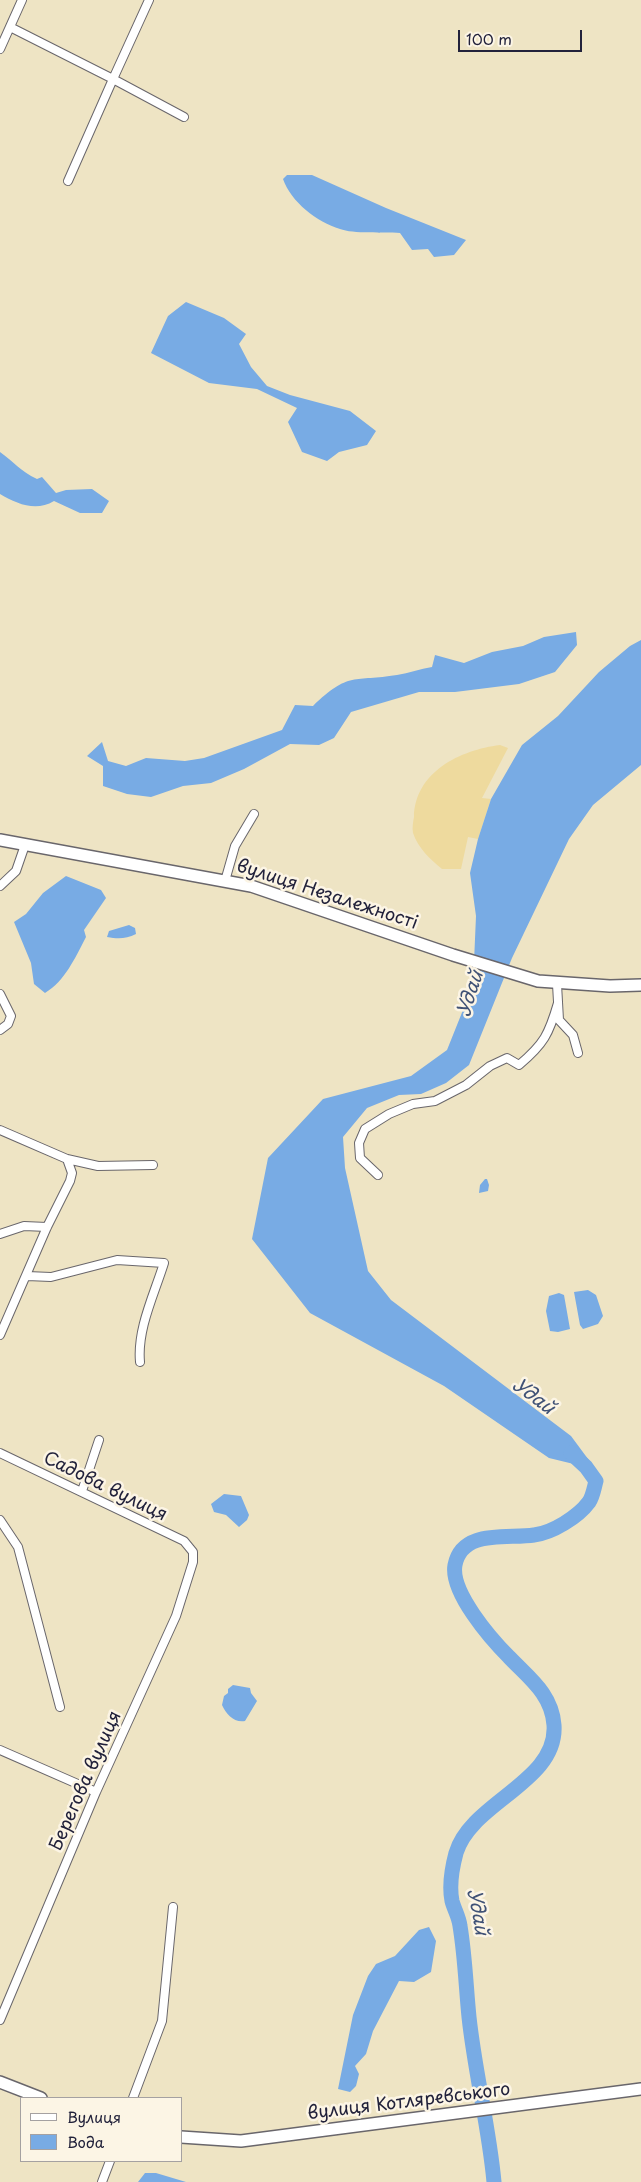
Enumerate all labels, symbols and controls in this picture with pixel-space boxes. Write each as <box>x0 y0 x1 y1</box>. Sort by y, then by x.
scale bar <box>461 20 585 52</box>
text: 100 m <box>466 27 512 50</box>
street label: вулиця Незалежності <box>234 855 420 935</box>
water label: Удай <box>453 968 489 1020</box>
water label: Удай <box>508 1374 558 1420</box>
street label: Садова вулиця <box>40 1448 170 1526</box>
street label: Берегова вулиця <box>46 1708 126 1854</box>
water label: Удай <box>462 1887 492 1937</box>
street label: вулиця Котляревського <box>306 2079 512 2125</box>
legend <box>20 2097 182 2162</box>
text: Вулиця <box>67 2105 121 2128</box>
text: Вода <box>67 2130 104 2153</box>

